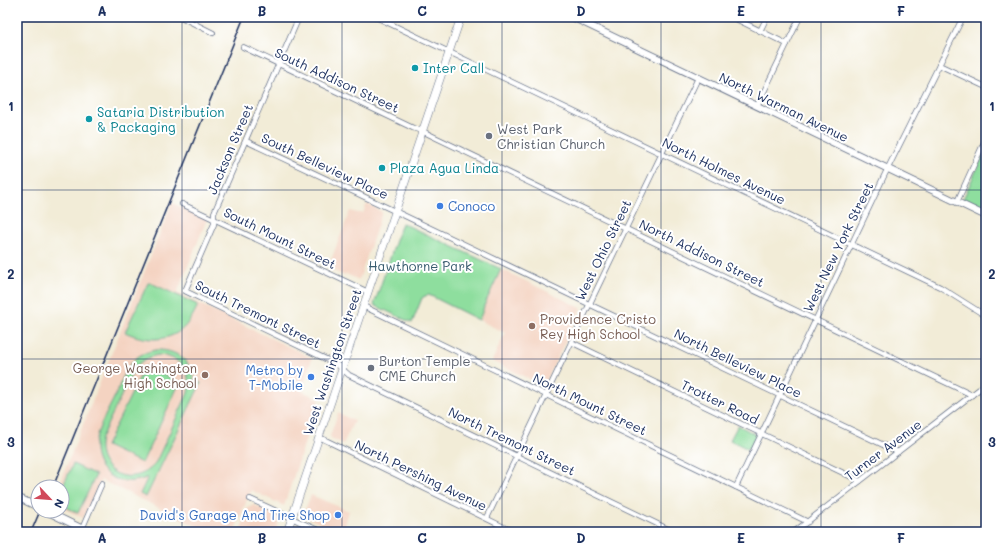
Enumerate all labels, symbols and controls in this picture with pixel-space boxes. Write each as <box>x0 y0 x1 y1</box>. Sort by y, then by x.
text: A <box>97 2 107 19</box>
text: B <box>258 2 267 19</box>
text: C <box>417 2 427 19</box>
text: D <box>576 2 586 19</box>
text: E <box>737 2 745 19</box>
text: F <box>897 2 905 19</box>
street label: South Addison Street <box>272 43 402 116</box>
place label: Inter Call <box>423 59 484 76</box>
marker: Inter Call <box>410 63 420 73</box>
street label: North Warman Avenue <box>717 68 852 145</box>
text: 1 <box>8 97 14 114</box>
text: 1 <box>989 97 995 114</box>
street label: Jackson Street <box>203 101 256 197</box>
place label: Sataria Distribution & Packaging <box>97 103 224 135</box>
marker: Sataria Distribution & Packaging <box>84 114 94 124</box>
place label: West Park Christian Church <box>497 120 605 152</box>
street label: South Belleview Place <box>259 129 391 202</box>
marker: West Park Christian Church <box>484 131 494 141</box>
street label: North Holmes Avenue <box>660 133 789 208</box>
place label: Plaza Agua Linda <box>390 159 499 176</box>
marker: Plaza Agua Linda <box>377 163 387 173</box>
street label: West New York Street <box>799 179 877 315</box>
street label: West Ohio Street <box>571 196 635 303</box>
place label: Conoco <box>448 197 496 214</box>
marker: Conoco <box>435 201 445 211</box>
street label: South Mount Street <box>221 203 339 272</box>
street label: North Addison Street <box>637 215 768 290</box>
park label: Hawthorne Park <box>368 257 472 274</box>
text: 2 <box>7 265 15 282</box>
text: 2 <box>988 265 996 282</box>
street label: South Tremont Street <box>193 276 324 351</box>
street label: West Washington Street <box>298 286 365 437</box>
place label: Providence Cristo Rey High School <box>540 310 656 342</box>
marker: Providence Cristo Rey High School <box>527 321 537 331</box>
street label: North Belleview Place <box>672 324 805 401</box>
place label: Burton Temple CME Church <box>379 352 470 384</box>
place label: George Washington High School <box>73 359 197 391</box>
place label: Metro by T-Mobile <box>245 361 303 393</box>
marker: Burton Temple CME Church <box>366 363 376 373</box>
street label: North Mount Street <box>530 369 650 439</box>
marker: George Washington High School <box>200 370 210 380</box>
marker: Metro by T-Mobile <box>306 372 316 382</box>
street label: Trotter Road <box>679 375 762 428</box>
street label: North Tremont Street <box>446 402 579 479</box>
street label: Turner Avenue <box>841 415 924 484</box>
text: 3 <box>7 433 15 450</box>
text: 3 <box>988 433 996 450</box>
street label: North Pershing Avenue <box>352 435 490 514</box>
north arrow <box>30 479 70 519</box>
text: N <box>51 497 68 511</box>
place label: David's Garage And Tire Shop <box>139 506 330 523</box>
marker: David's Garage And Tire Shop <box>333 510 343 520</box>
text: A <box>97 529 107 546</box>
text: B <box>258 529 267 546</box>
text: C <box>417 529 427 546</box>
text: D <box>576 529 586 546</box>
text: E <box>737 529 745 546</box>
text: F <box>897 529 905 546</box>

